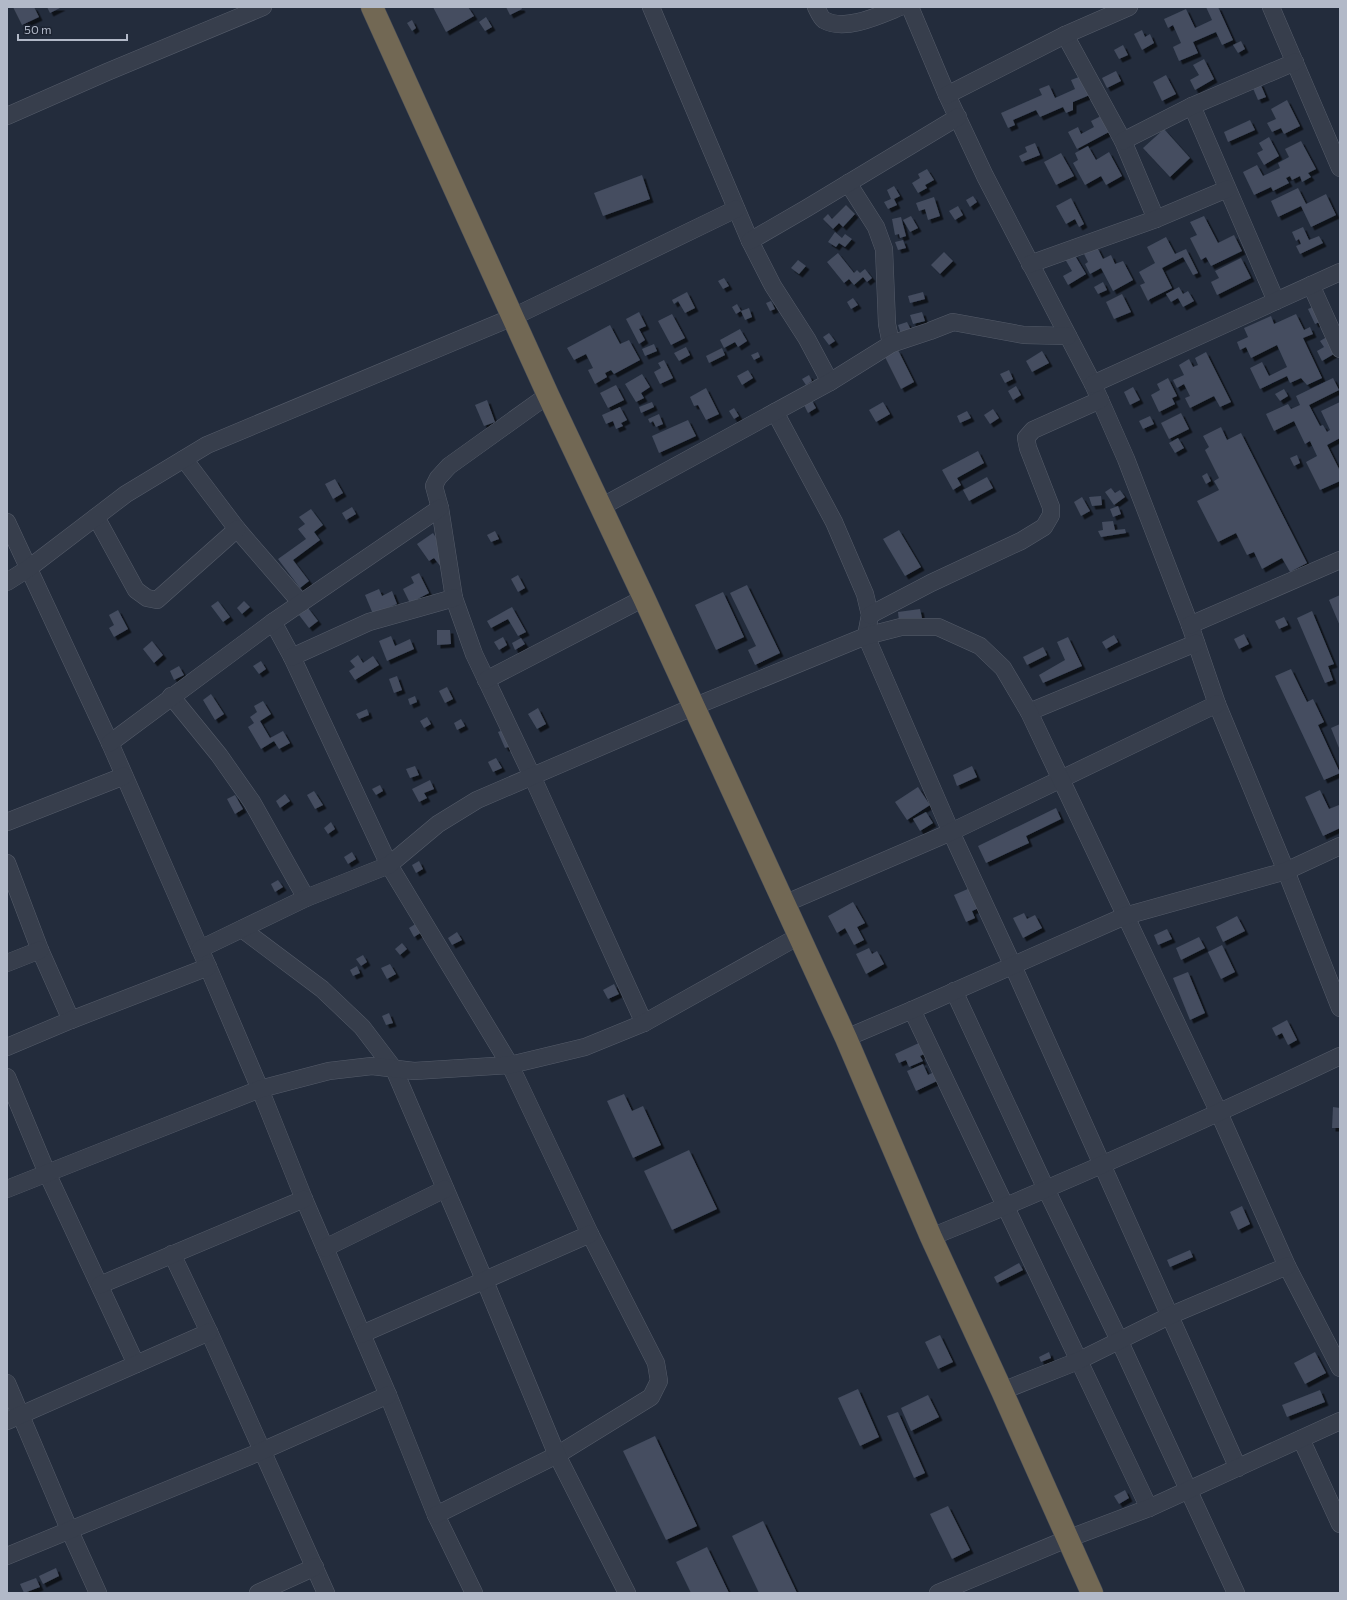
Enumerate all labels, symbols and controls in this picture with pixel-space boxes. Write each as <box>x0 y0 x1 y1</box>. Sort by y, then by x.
scale bar <box>18 16 127 42</box>
text: 50 m <box>24 22 52 36</box>

